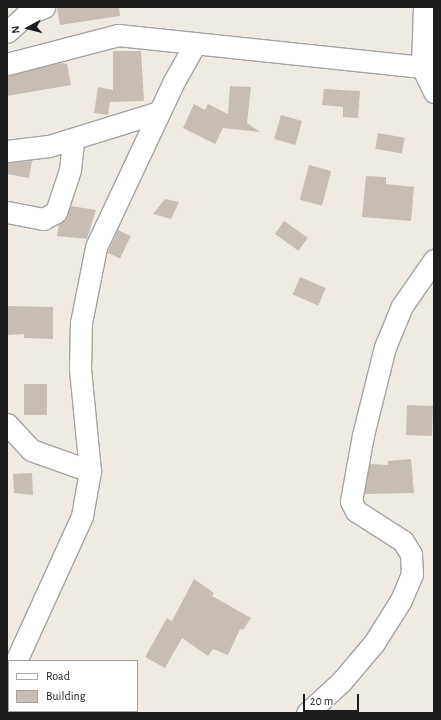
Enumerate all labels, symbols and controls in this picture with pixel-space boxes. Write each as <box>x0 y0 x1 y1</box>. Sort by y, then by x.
north arrow <box>8 8 48 48</box>
text: N <box>10 25 22 34</box>
legend <box>8 660 138 712</box>
text: Road <box>46 670 70 682</box>
scale bar <box>305 686 361 712</box>
text: Building <box>46 690 86 702</box>
text: 20 m <box>310 695 333 707</box>

